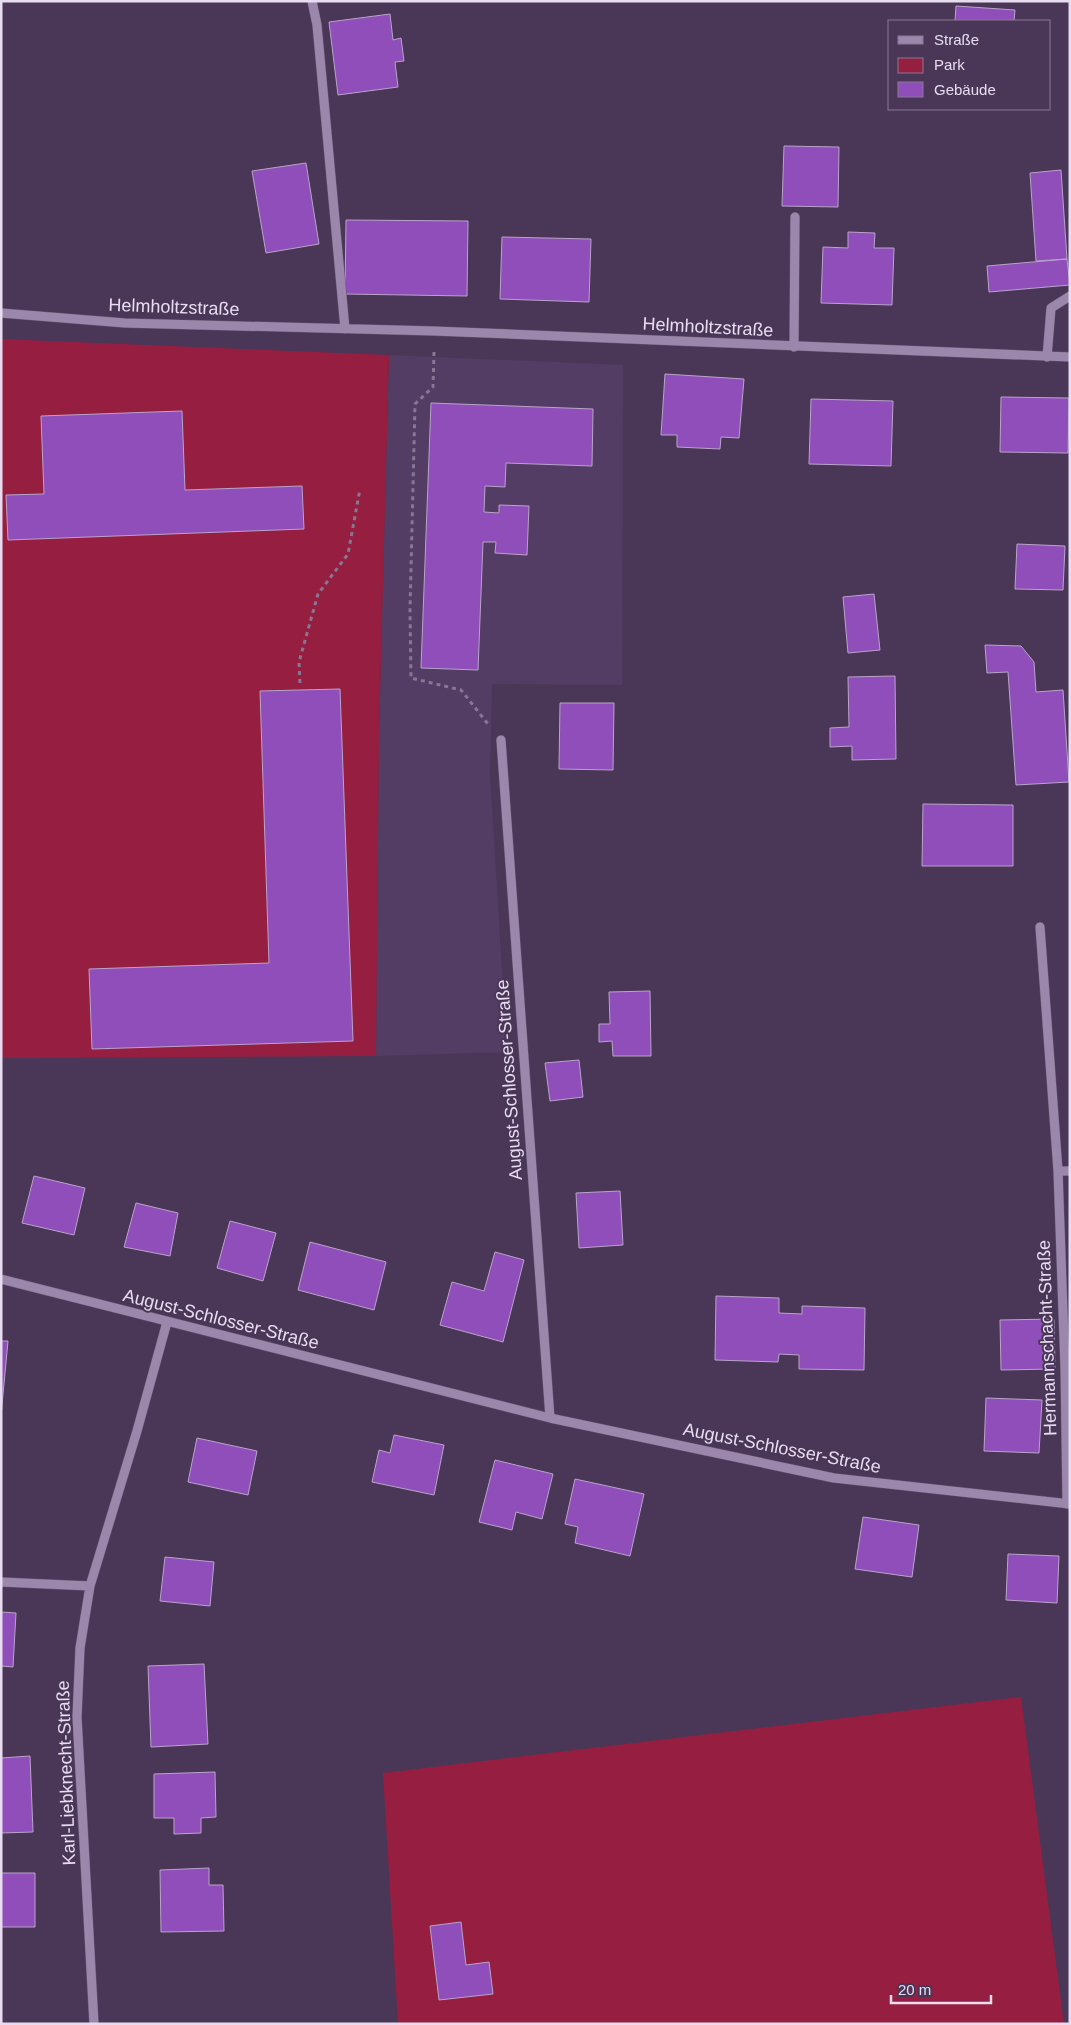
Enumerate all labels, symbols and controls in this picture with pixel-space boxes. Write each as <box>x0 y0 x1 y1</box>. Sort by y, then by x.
legend <box>888 20 1051 110</box>
text: Straße <box>934 31 979 48</box>
text: Park <box>934 56 965 73</box>
text: Gebäude <box>934 81 996 98</box>
street label: Helmholtzstraße <box>108 295 240 319</box>
street label: Helmholtzstraße <box>642 314 774 340</box>
street label: August-Schlosser-Straße <box>492 979 526 1181</box>
street label: Hermannschacht-Straße <box>1034 1240 1060 1436</box>
street label: August-Schlosser-Straße <box>121 1285 321 1353</box>
street label: August-Schlosser-Straße <box>681 1419 883 1477</box>
street label: Karl-Liebknecht-Straße <box>53 1680 79 1866</box>
scale bar <box>891 1972 991 2004</box>
text: 20 m <box>898 1981 931 1998</box>

